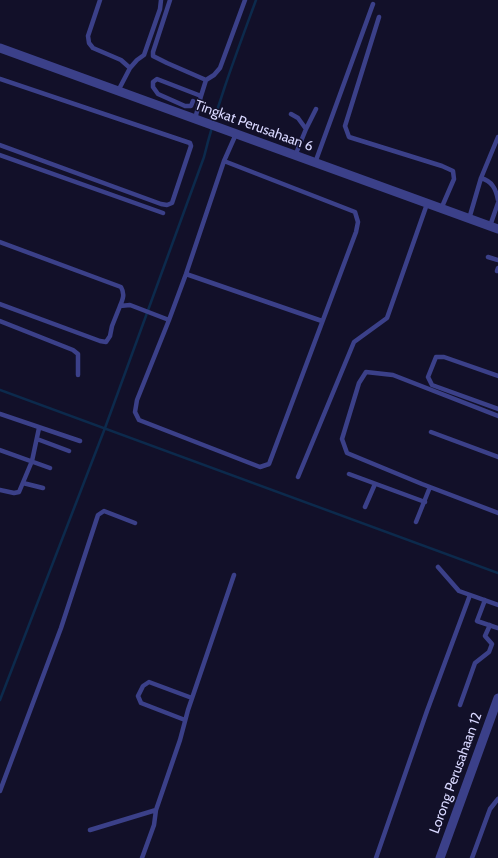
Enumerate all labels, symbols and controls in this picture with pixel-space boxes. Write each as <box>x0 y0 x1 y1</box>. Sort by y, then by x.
street label: Tingkat Perusahaan 6 <box>192 97 316 155</box>
street label: Lorong Perusahaan 12 <box>426 710 486 836</box>

